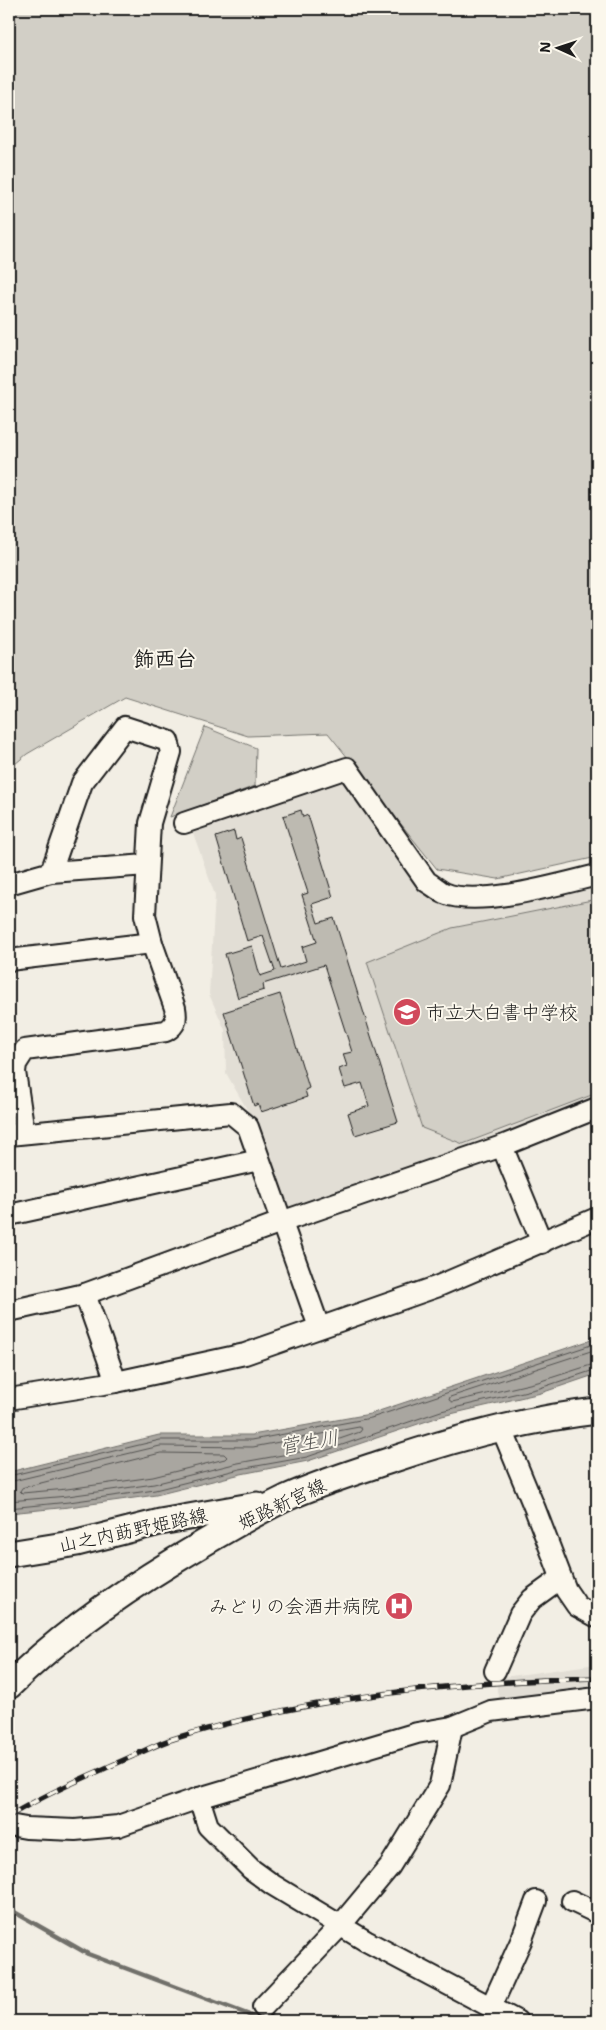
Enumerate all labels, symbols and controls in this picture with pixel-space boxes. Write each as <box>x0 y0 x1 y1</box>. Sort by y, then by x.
north arrow <box>534 22 584 72</box>
text: N <box>536 41 554 53</box>
district label: 飾西台 <box>134 645 197 673</box>
school or university icon: 市立大白書中学校 <box>392 997 422 1027</box>
place label: 市立大白書中学校 <box>426 1000 578 1025</box>
water label: 菅生川 <box>277 1424 341 1460</box>
street label: 姫路新宮線 <box>234 1473 330 1535</box>
street label: 山之内莇野姫路線 <box>56 1502 210 1558</box>
hospital icon: みどりの会酒井病院 <box>384 1591 414 1621</box>
place label: みどりの会酒井病院 <box>209 1594 380 1619</box>

